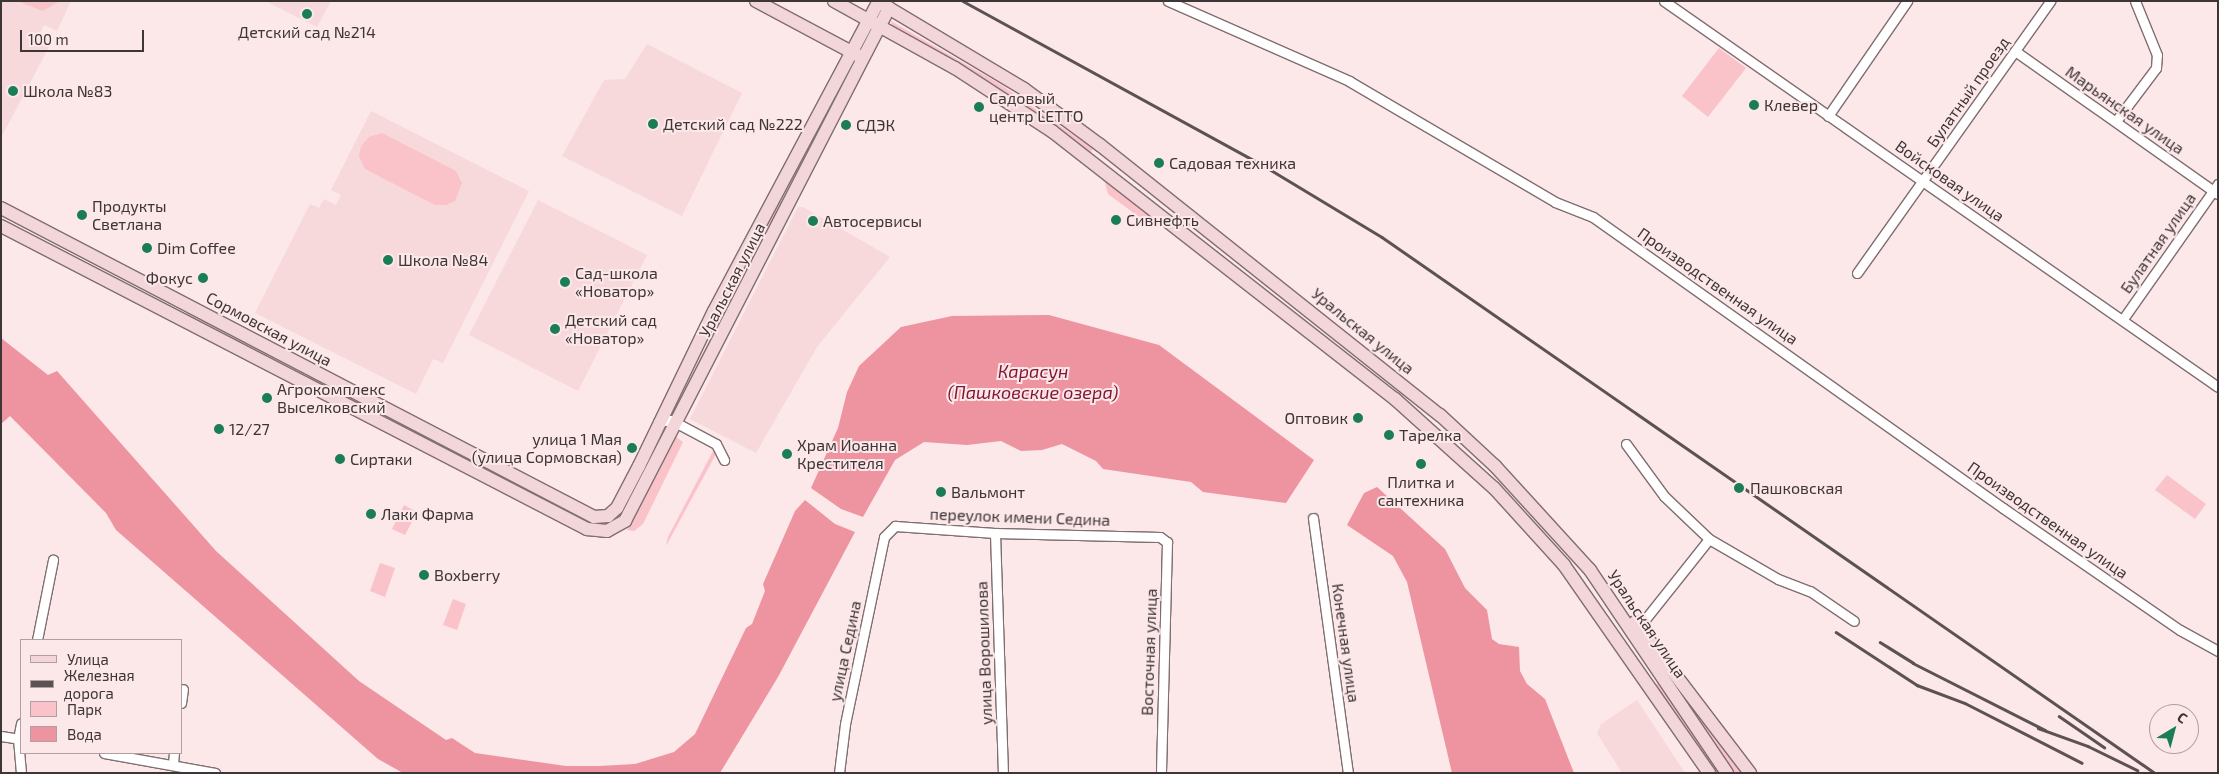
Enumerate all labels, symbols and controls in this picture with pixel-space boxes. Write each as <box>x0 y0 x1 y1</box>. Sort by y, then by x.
marker: Детский сад №214 <box>301 8 313 20</box>
scale bar <box>22 20 146 52</box>
place label: Детский сад №214 <box>238 22 376 42</box>
text: 100 m <box>28 30 69 48</box>
street label: Булатный проезд <box>1923 33 2013 151</box>
street label: Марьянская улица <box>2062 62 2188 158</box>
place label: Школа №83 <box>23 81 112 101</box>
marker: Школа №83 <box>7 85 19 97</box>
place label: Садовый центр LETTO <box>989 88 1083 126</box>
place label: Клевер <box>1764 95 1818 115</box>
marker: Клевер <box>1748 99 1760 111</box>
marker: Садовый центр LETTO <box>973 101 985 113</box>
place label: Детский сад №222 <box>663 114 803 134</box>
place label: СДЭК <box>856 115 895 135</box>
marker: Детский сад №222 <box>647 118 659 130</box>
marker: СДЭК <box>840 119 852 131</box>
street label: Войсковая улица <box>1892 136 2008 226</box>
place label: Садовая техника <box>1169 153 1296 173</box>
marker: Садовая техника <box>1153 157 1165 169</box>
street label: Булатная улица <box>2116 189 2200 297</box>
place label: Продукты Светлана <box>92 196 167 234</box>
marker: Продукты Светлана <box>76 209 88 221</box>
place label: Сивнефть <box>1126 210 1199 230</box>
place label: Автосервисы <box>823 211 922 231</box>
marker: Сивнефть <box>1110 214 1122 226</box>
marker: Автосервисы <box>807 215 819 227</box>
street label: Уральская улица <box>695 219 769 341</box>
street label: Производственная улица <box>1634 223 1802 349</box>
place label: Dim Coffee <box>157 238 236 258</box>
marker: Dim Coffee <box>141 242 153 254</box>
place label: Школа №84 <box>398 250 488 270</box>
marker: Школа №84 <box>382 254 394 266</box>
place label: Сад-школа «Новатор» <box>575 263 658 301</box>
place label: Фокус <box>146 268 193 288</box>
marker: Фокус <box>197 272 209 284</box>
marker: Сад-школа «Новатор» <box>559 276 571 288</box>
street label: Уральская улица <box>1308 284 1418 378</box>
street label: Сормовская улица <box>203 288 335 370</box>
place label: Детский сад «Новатор» <box>565 310 657 348</box>
marker: Детский сад «Новатор» <box>549 323 561 335</box>
water label: Карасун (Пашковские озера) <box>948 361 1118 404</box>
place label: Агрокомплекс Выселковский <box>277 379 386 417</box>
marker: Агрокомплекс Выселковский <box>261 392 273 404</box>
place label: Оптовик <box>1284 408 1348 428</box>
marker: Оптовик <box>1352 412 1364 424</box>
place label: 12/27 <box>229 419 270 439</box>
marker: 12/27 <box>213 423 225 435</box>
place label: Тарелка <box>1399 425 1461 445</box>
place label: улица 1 Мая (улица Сормовская) <box>472 429 622 467</box>
marker: Тарелка <box>1383 429 1395 441</box>
place label: Храм Иоанна Крестителя <box>797 435 897 473</box>
marker: улица 1 Мая (улица Сормовская) <box>626 442 638 454</box>
marker: Храм Иоанна Крестителя <box>781 448 793 460</box>
place label: Сиртаки <box>350 449 412 469</box>
marker: Сиртаки <box>334 453 346 465</box>
street label: Производственная улица <box>1964 457 2132 583</box>
marker: Плитка и сантехника <box>1415 458 1427 470</box>
place label: Плитка и сантехника <box>1378 472 1464 510</box>
place label: Пашковская <box>1750 478 1843 498</box>
marker: Пашковская <box>1732 481 1746 495</box>
place label: Вальмонт <box>951 482 1025 502</box>
marker: Вальмонт <box>935 486 947 498</box>
place label: Лаки Фарма <box>381 504 474 524</box>
street label: переулок имени Седина <box>929 504 1111 530</box>
marker: Лаки Фарма <box>365 508 377 520</box>
place label: Boxberry <box>434 565 500 585</box>
street label: Уральская улица <box>1604 566 1690 682</box>
marker: Boxberry <box>418 569 430 581</box>
street label: улица Ворошилова <box>972 581 996 725</box>
street label: Конечная улица <box>1328 582 1364 704</box>
street label: Восточная улица <box>1137 588 1161 716</box>
street label: улица Седина <box>825 599 865 703</box>
legend <box>20 639 182 754</box>
text: Улица <box>67 650 109 668</box>
text: Железная дорога <box>64 666 135 702</box>
text: Парк <box>67 700 102 718</box>
north arrow <box>2149 704 2199 754</box>
text: С <box>2174 708 2191 727</box>
text: Вода <box>67 725 102 743</box>

